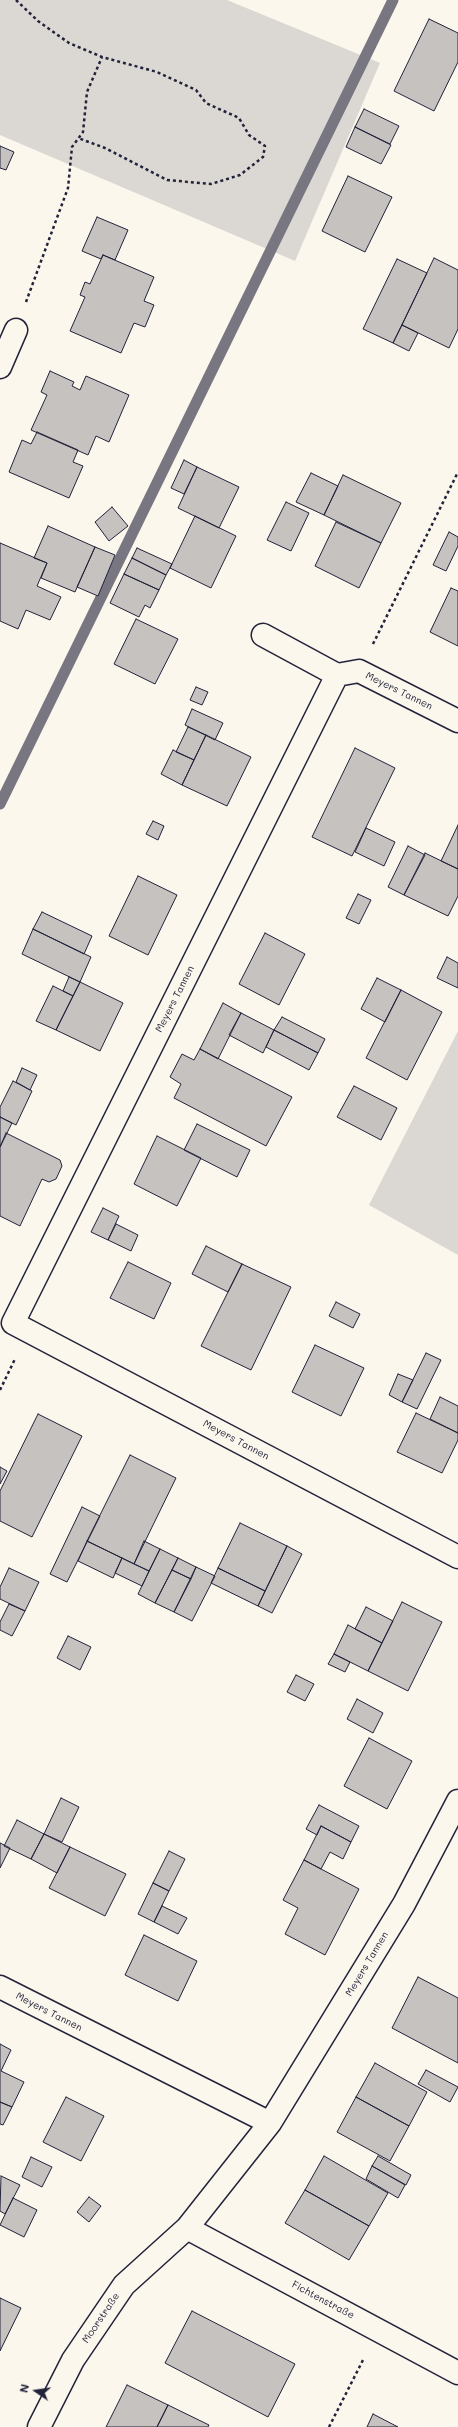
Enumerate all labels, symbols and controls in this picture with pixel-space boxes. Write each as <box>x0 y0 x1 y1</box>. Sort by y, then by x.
street label: Meyers Tannen <box>363 670 435 712</box>
street label: Meyers Tannen <box>153 964 197 1034</box>
street label: Meyers Tannen <box>201 1418 271 1462</box>
street label: Meyers Tannen <box>343 1930 391 1998</box>
street label: Meyers Tannen <box>14 1990 84 2034</box>
street label: Fichtenstraße <box>290 2278 356 2322</box>
street label: Moorstraße <box>80 2291 122 2345</box>
north arrow <box>16 2371 56 2411</box>
text: N <box>16 2382 32 2394</box>

